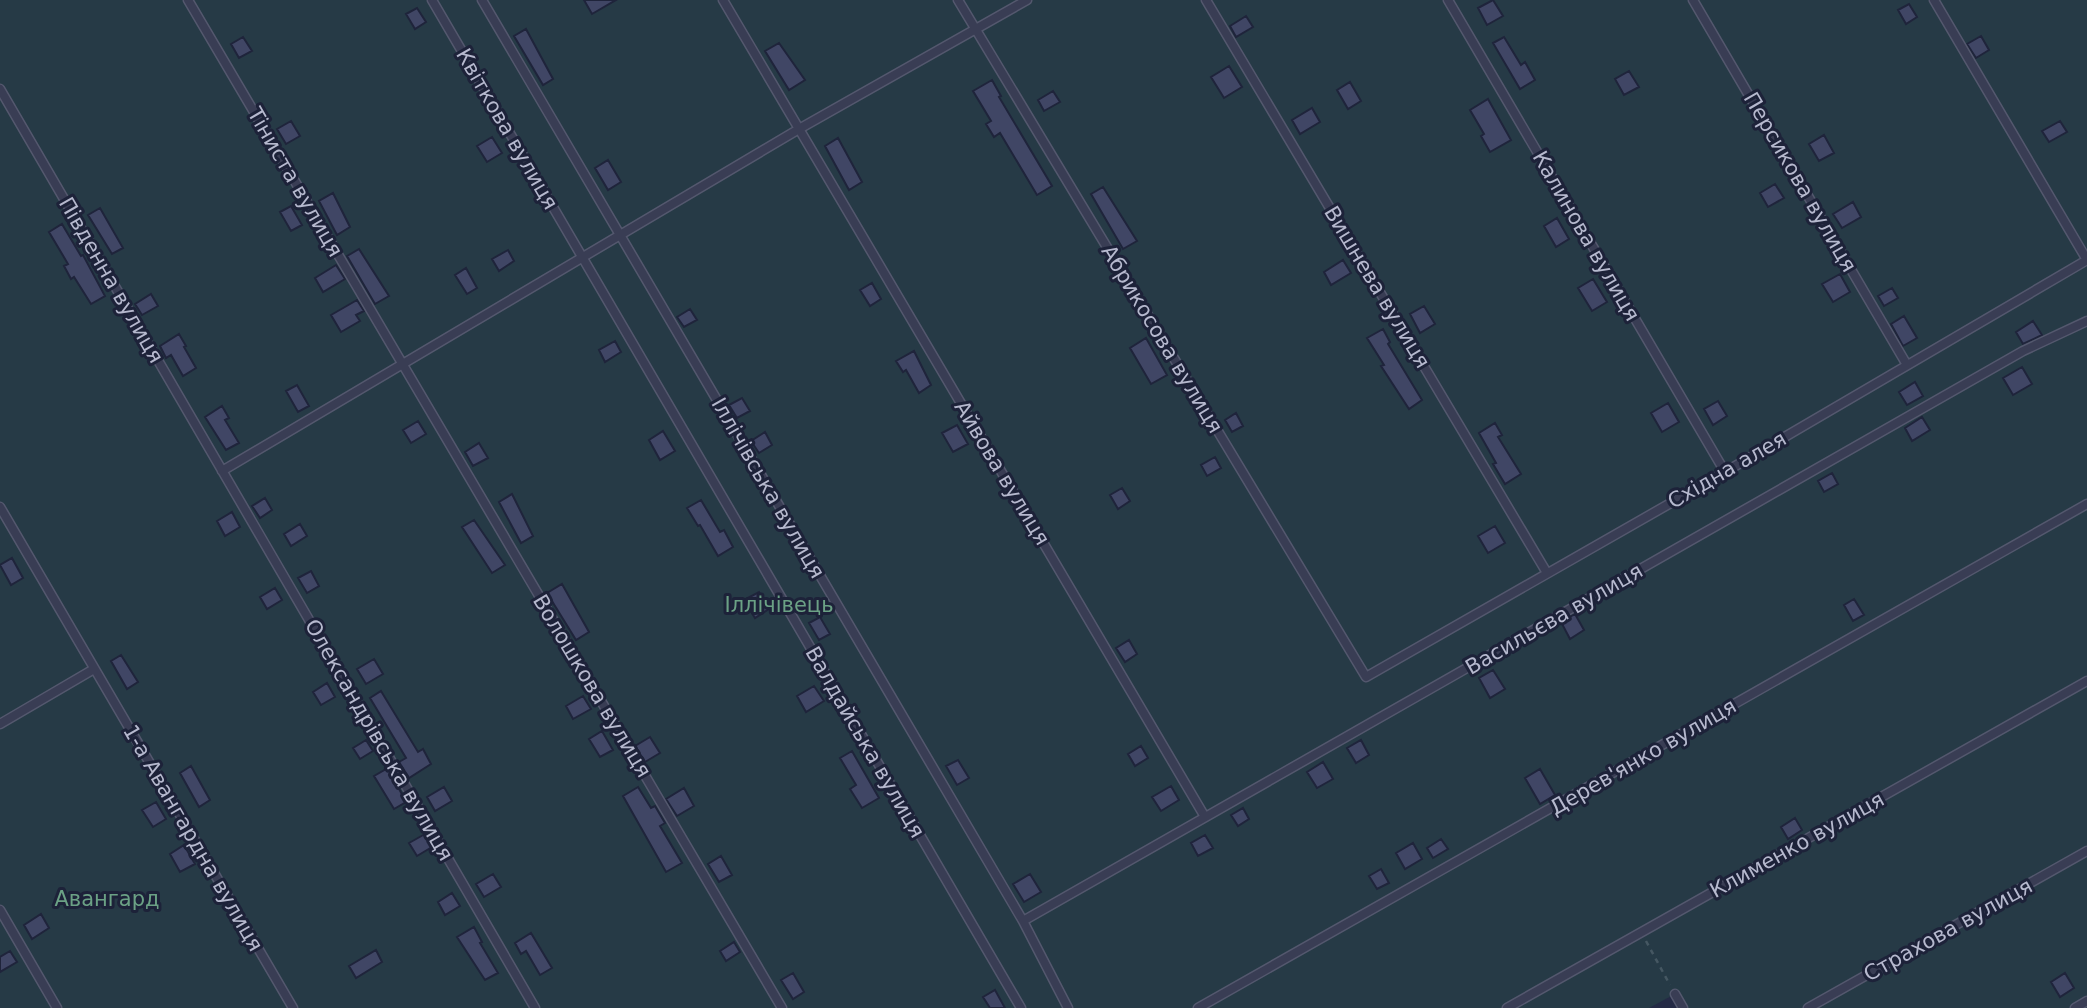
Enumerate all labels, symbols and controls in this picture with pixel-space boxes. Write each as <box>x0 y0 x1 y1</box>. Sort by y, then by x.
street label: Квіткова вулиця <box>451 44 563 214</box>
street label: Персикова вулиця <box>1739 88 1861 276</box>
street label: Тіниста вулиця <box>242 102 347 261</box>
street label: Калинова вулиця <box>1528 147 1644 325</box>
street label: Південна вулиця <box>54 193 168 367</box>
street label: Вишнева вулиця <box>1319 202 1435 372</box>
street label: Абрикосова вулиця <box>1096 241 1228 437</box>
street label: Іллічівська вулиця <box>706 393 830 583</box>
street label: Айвова вулиця <box>949 397 1055 549</box>
street label: Східна алея <box>1664 426 1790 514</box>
street label: Васильєва вулиця <box>1461 558 1647 680</box>
street label: Волошкова вулиця <box>528 590 656 782</box>
park label: Іллічівець <box>724 593 834 617</box>
street label: Олександрівська вулиця <box>300 615 458 865</box>
street label: Валдайська вулиця <box>800 642 930 842</box>
street label: Дерев'янко вулиця <box>1546 694 1740 820</box>
street label: 1-а Авангардна вулиця <box>118 720 268 956</box>
street label: Клименко вулиця <box>1706 787 1888 903</box>
street label: Страхова вулиця <box>1859 874 2037 986</box>
park label: Авангард <box>54 887 160 911</box>

